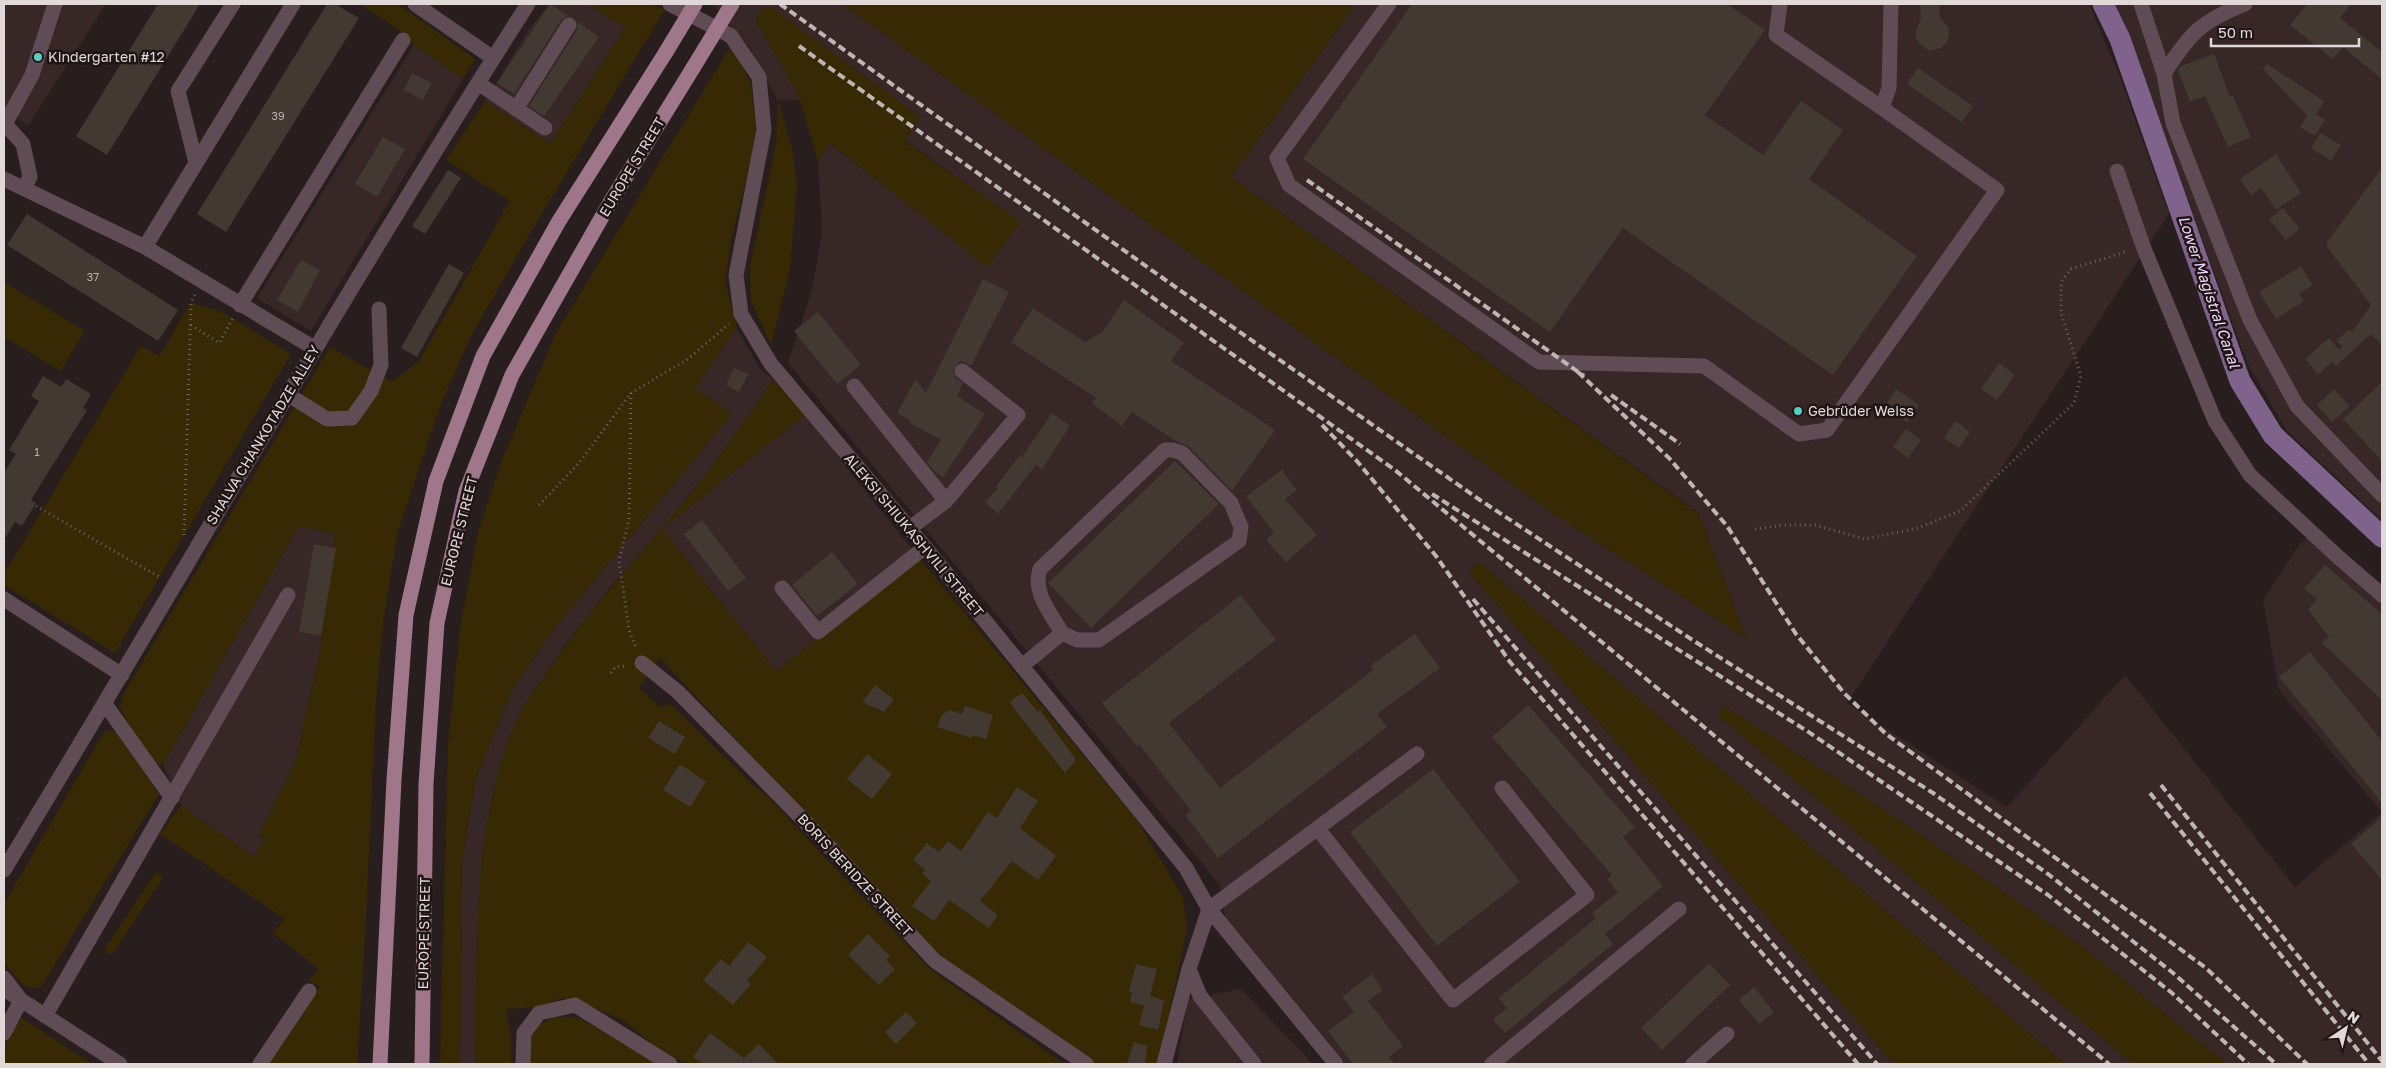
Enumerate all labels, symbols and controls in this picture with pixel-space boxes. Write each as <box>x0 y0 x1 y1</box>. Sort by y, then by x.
scale bar <box>2211 15 2358 47</box>
text: 50 m <box>2218 23 2253 41</box>
place label: Kindergarten #12 <box>48 48 165 65</box>
marker: Kindergarten #12 <box>32 51 44 63</box>
house number: 39 <box>271 109 285 122</box>
street label: EUROPE STREET <box>595 114 668 219</box>
water label: Lower Magistral Canal <box>2174 213 2245 372</box>
house number: 37 <box>87 270 99 283</box>
street label: SHALVA CHANKOTADZE ALLEY <box>202 342 323 528</box>
place label: Gebrüder Weiss <box>1808 402 1914 419</box>
marker: Gebrüder Weiss <box>1792 405 1804 417</box>
house number: 1 <box>34 445 40 458</box>
street label: ALEKSI SHIUKASHVILI STREET <box>841 450 988 620</box>
street label: EUROPE STREET <box>437 474 480 588</box>
street label: BORIS BERIDZE STREET <box>794 810 917 940</box>
street label: EUROPE STREET <box>414 876 433 990</box>
north arrow <box>2321 1003 2371 1053</box>
text: N <box>2345 1007 2363 1027</box>

